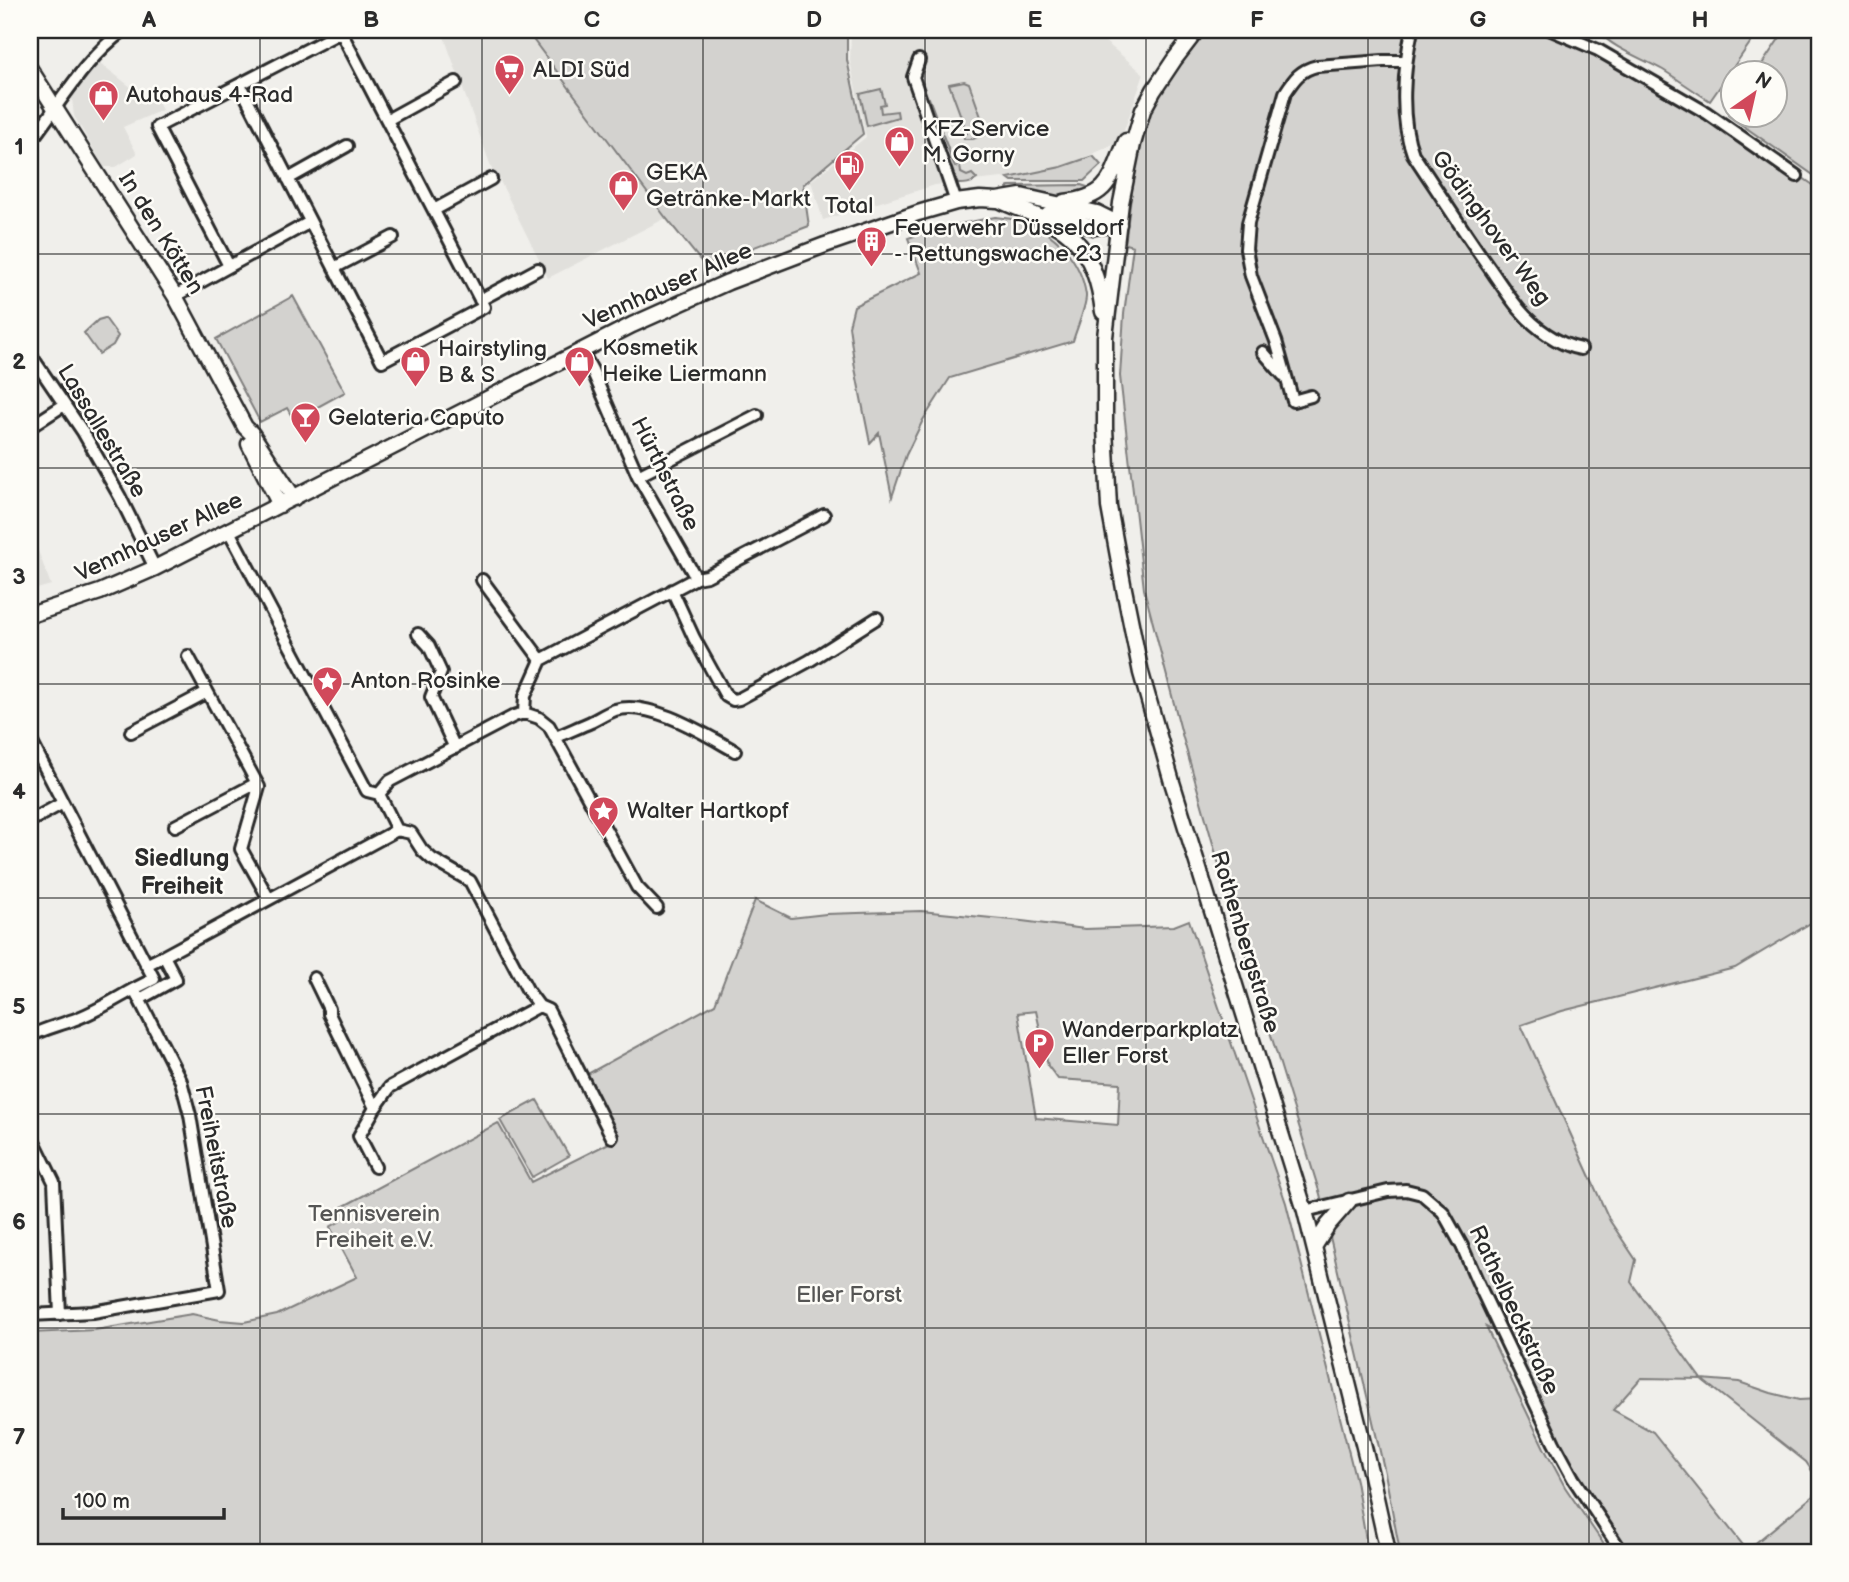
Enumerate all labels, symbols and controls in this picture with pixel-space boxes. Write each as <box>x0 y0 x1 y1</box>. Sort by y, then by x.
text: A <box>141 6 157 34</box>
text: B <box>363 6 379 34</box>
text: C <box>584 6 600 34</box>
text: D <box>806 6 822 34</box>
text: E <box>1028 6 1043 34</box>
text: F <box>1250 6 1264 34</box>
text: G <box>1470 6 1487 34</box>
text: H <box>1691 6 1709 34</box>
supermarket icon: ALDI Süd <box>493 53 527 97</box>
place label: ALDI Süd <box>533 56 630 84</box>
north arrow <box>1720 60 1790 130</box>
text: N <box>1750 68 1775 95</box>
shop icon: Autohaus 4-Rad <box>86 78 120 122</box>
place label: Autohaus 4-Rad <box>126 81 293 109</box>
place label: KFZ-Service M. Gorny <box>922 115 1049 169</box>
shop icon: KFZ-Service M. Gorny <box>882 125 916 169</box>
text: 1 <box>14 133 24 161</box>
street label: Gödinghover Weg <box>1425 145 1557 311</box>
fuel station icon: Total <box>832 148 866 192</box>
place label: GEKA Getränke-Markt <box>646 159 811 213</box>
street label: In den Kötten <box>112 166 210 300</box>
shop icon: GEKA Getränke-Markt <box>606 169 640 213</box>
place label: Total <box>825 192 873 220</box>
place label: Feuerwehr Düsseldorf - Rettungswache 23 <box>894 214 1124 268</box>
building icon: Feuerwehr Düsseldorf - Rettungswache 23 <box>854 224 888 268</box>
street label: Vennhauser Allee <box>579 236 757 336</box>
place label: Kosmetik Heike Liermann <box>602 334 767 388</box>
place label: Hairstyling B & S <box>438 335 547 389</box>
shop icon: Kosmetik Heike Liermann <box>562 344 596 388</box>
shop icon: Hairstyling B & S <box>398 345 432 389</box>
text: 2 <box>12 348 26 376</box>
street label: Lassallestraße <box>51 359 153 503</box>
bar icon: Gelateria Caputo <box>288 401 322 445</box>
place label: Gelateria Caputo <box>328 404 505 432</box>
street label: Hürthstraße <box>624 412 706 536</box>
street label: Vennhauser Allee <box>71 486 247 588</box>
text: 3 <box>12 563 26 591</box>
place icon: Anton Rosinke <box>311 664 345 708</box>
place label: Anton Rosinke <box>351 667 500 695</box>
text: 4 <box>12 778 26 806</box>
place icon: Walter Hartkopf <box>587 794 621 838</box>
place label: Walter Hartkopf <box>627 797 789 825</box>
district label: Siedlung Freiheit <box>135 844 229 901</box>
street label: Rothenbergstraße <box>1204 847 1286 1037</box>
text: 5 <box>12 993 26 1021</box>
place label: Wanderparkplatz Eller Forst <box>1062 1016 1239 1070</box>
parking icon: Wanderparkplatz Eller Forst <box>1022 1026 1056 1070</box>
street label: Freiheitstraße <box>188 1083 244 1231</box>
park label: Tennisverein Freiheit e.V. <box>308 1200 440 1254</box>
text: 6 <box>12 1208 26 1236</box>
street label: Rathelbeckstraße <box>1462 1221 1566 1399</box>
park label: Eller Forst <box>796 1281 902 1309</box>
text: 7 <box>13 1423 26 1451</box>
scale bar <box>63 1477 224 1521</box>
text: 100 m <box>74 1489 130 1514</box>

